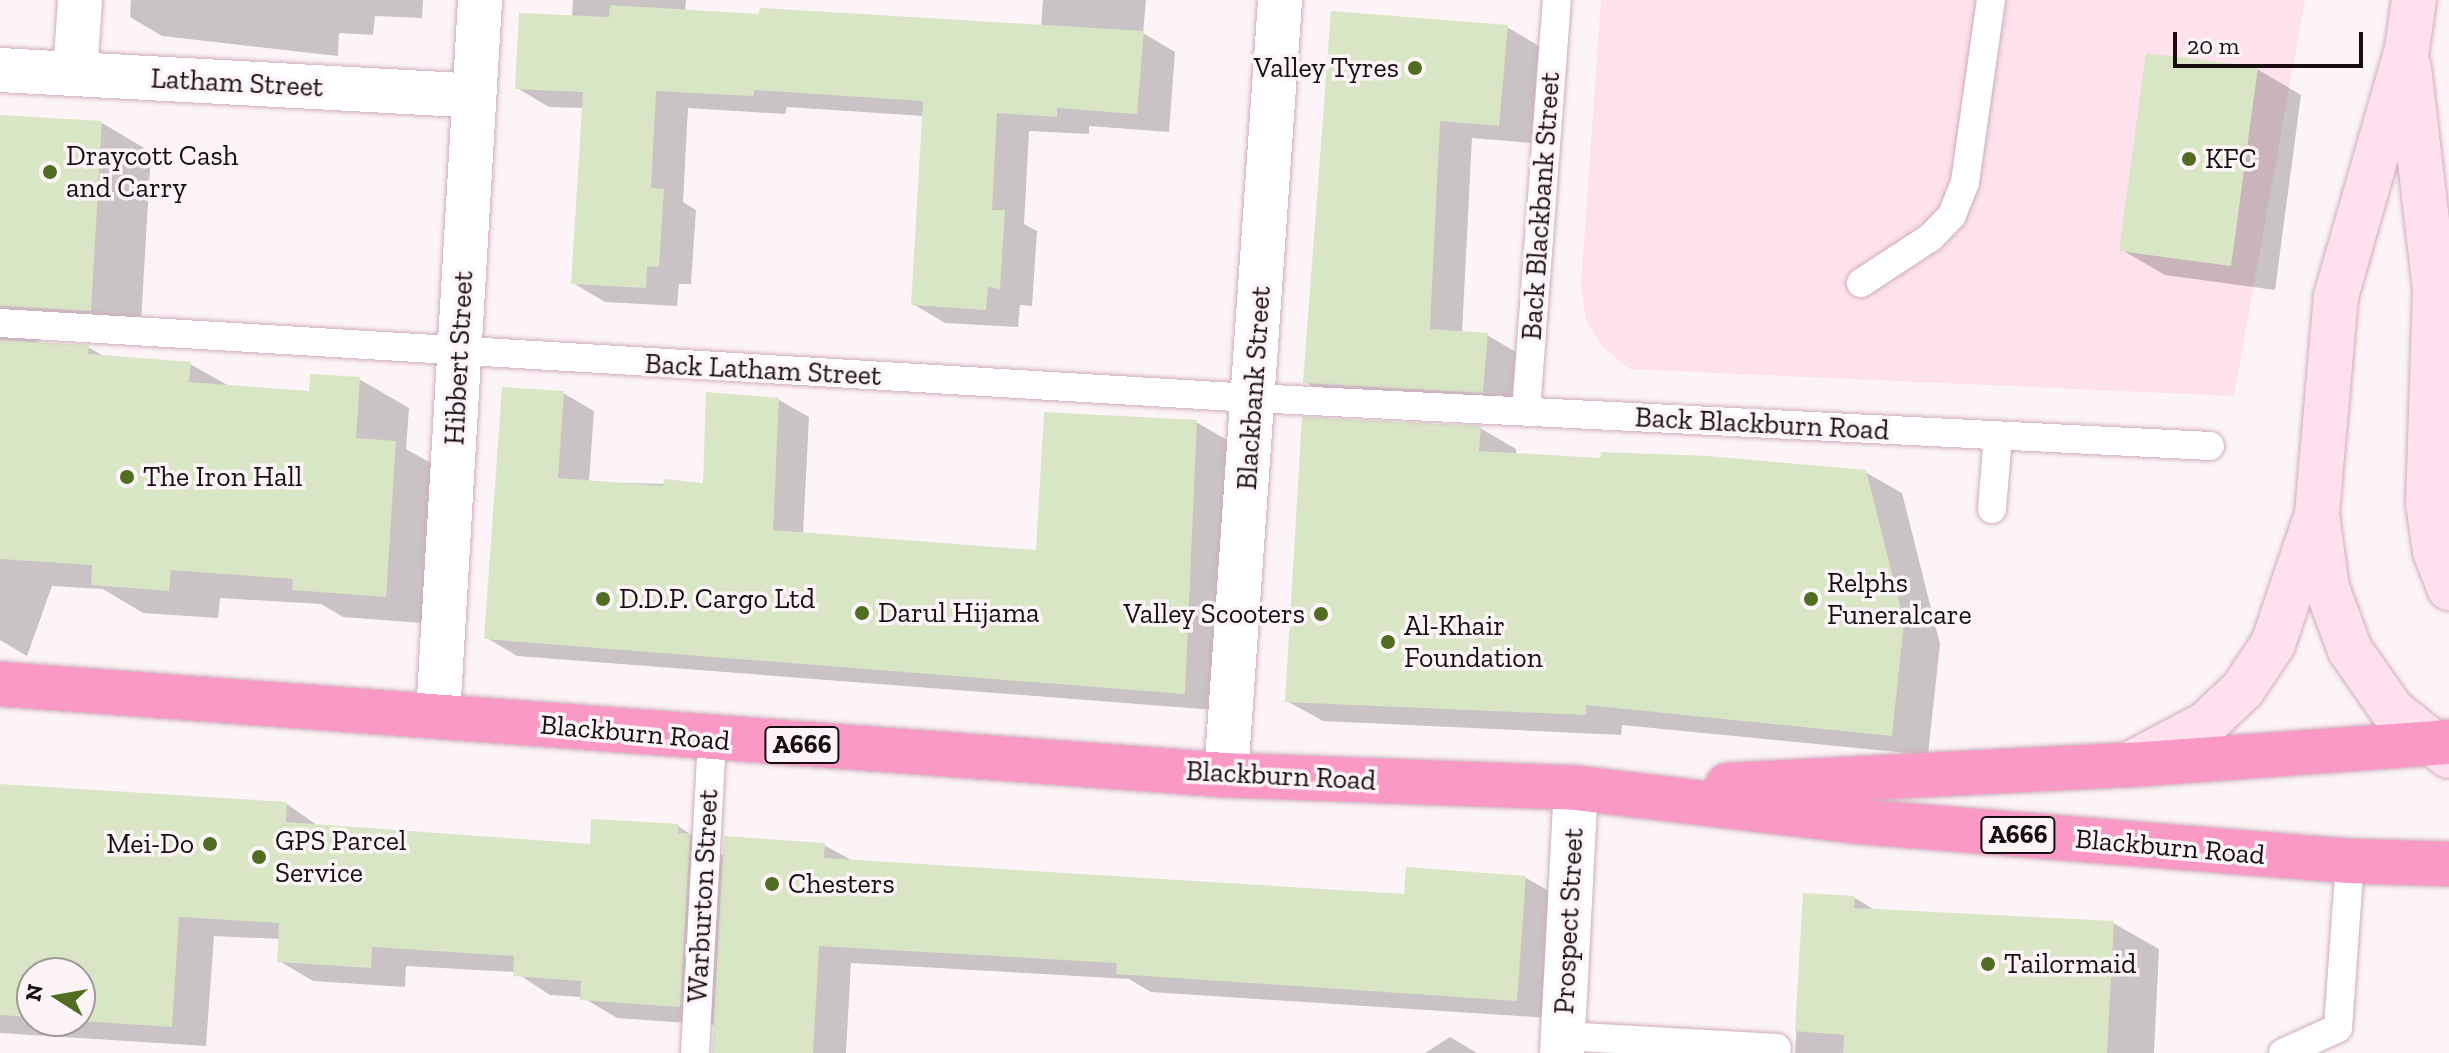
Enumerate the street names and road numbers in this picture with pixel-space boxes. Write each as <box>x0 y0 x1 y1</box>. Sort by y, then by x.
street label: Latham Street <box>150 62 324 104</box>
street label: Back Blackbank Street <box>1515 71 1567 341</box>
street label: Hibbert Street <box>438 270 480 446</box>
street label: Blackbank Street <box>1230 285 1278 491</box>
street label: Back Latham Street <box>644 347 882 393</box>
street label: Back Blackburn Road <box>1634 401 1890 447</box>
street label: Blackburn Road <box>539 708 731 758</box>
road number: A666 <box>764 723 840 767</box>
street label: Blackburn Road <box>1185 754 1377 798</box>
street label: Warburton Street <box>681 788 725 1004</box>
road number: A666 <box>1980 813 2056 857</box>
street label: Blackburn Road <box>2074 822 2266 872</box>
street label: Prospect Street <box>1547 827 1591 1015</box>

